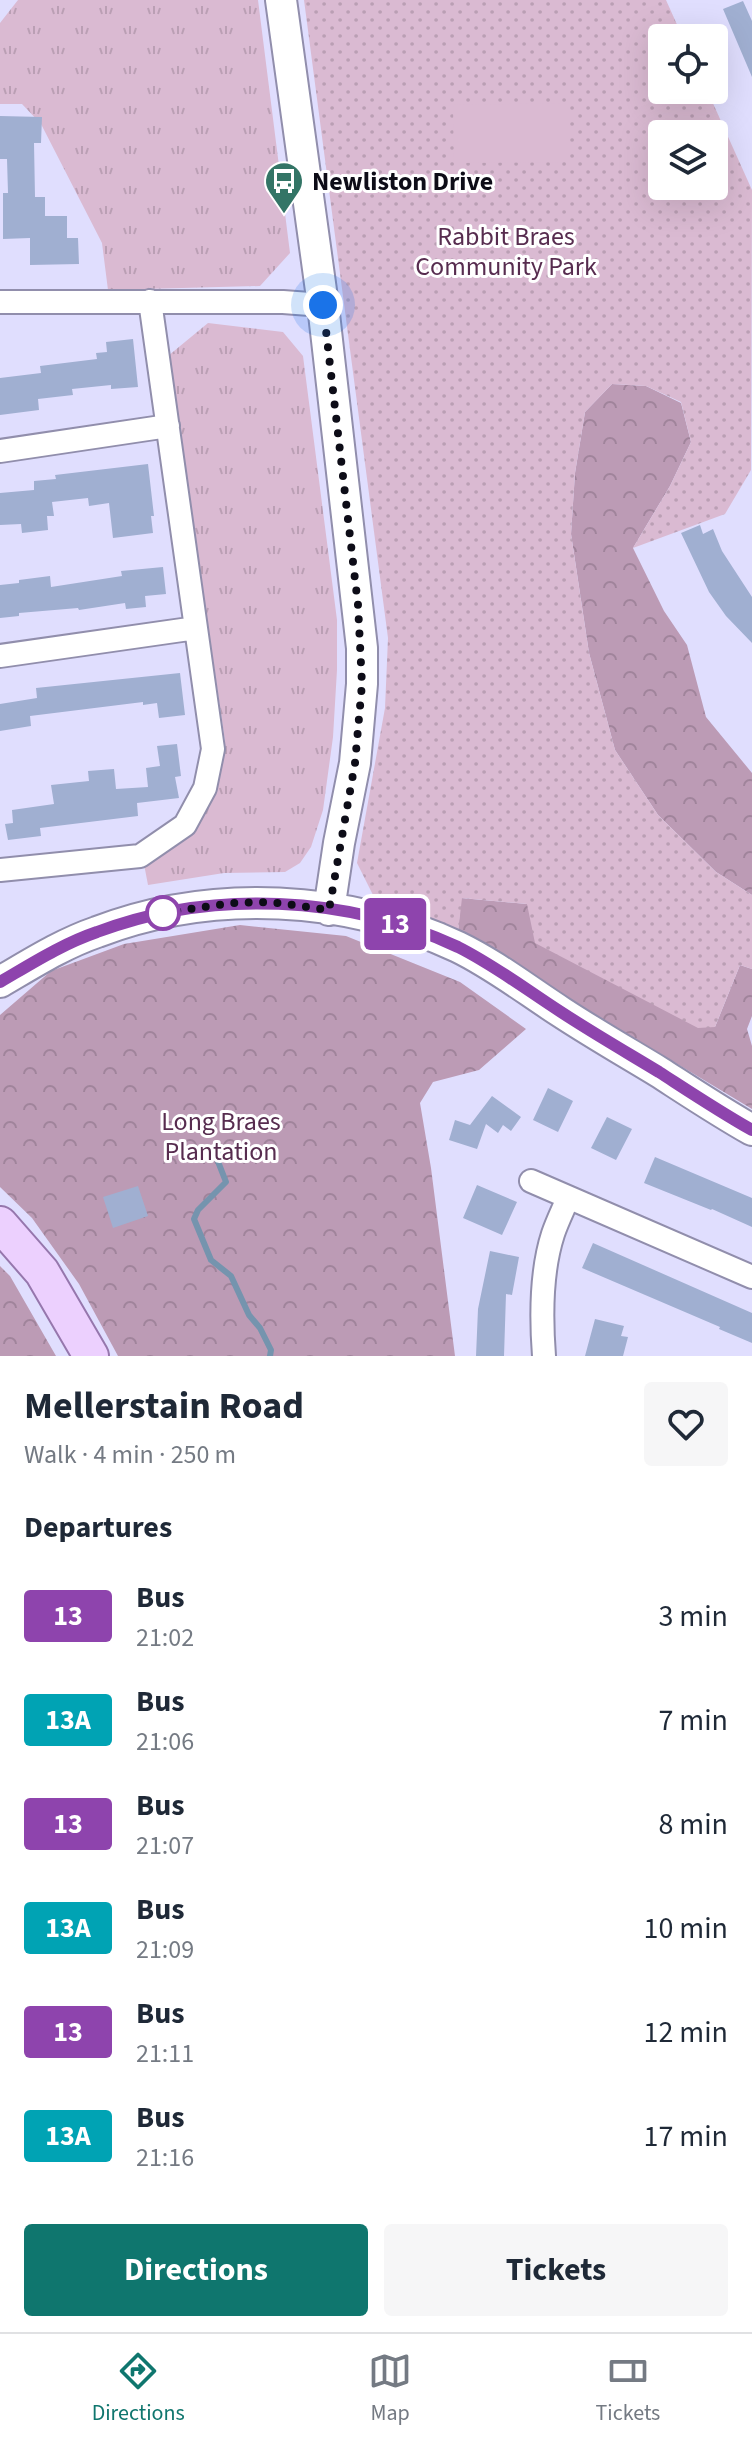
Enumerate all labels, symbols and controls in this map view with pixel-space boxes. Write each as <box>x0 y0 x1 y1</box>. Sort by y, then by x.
map controls <box>648 24 728 200</box>
button: locate <box>648 24 728 104</box>
button: layers <box>648 120 728 200</box>
bus stop icon: Newliston Drive <box>263 160 305 215</box>
place label: Newliston Drive <box>312 163 493 200</box>
park label: Rabbit Braes Community Park <box>415 218 597 285</box>
your location <box>303 285 343 325</box>
unlabelled marker <box>146 896 180 930</box>
line badge: 13 <box>359 898 431 950</box>
text: 13 <box>380 904 410 944</box>
park label: Long Braes Plantation <box>161 1103 281 1170</box>
text: Mellerstain Road <box>24 1379 304 1433</box>
button: heart <box>644 1382 728 1466</box>
text: Walk · 4 min · 250 m <box>24 1436 236 1473</box>
text: Departures <box>24 1506 172 1549</box>
text: Bus <box>136 1576 184 1619</box>
text: 3 min <box>658 1595 728 1638</box>
text: 13 <box>53 1596 83 1636</box>
text: 21:02 <box>136 1619 194 1656</box>
text: Bus <box>136 1680 184 1723</box>
text: 7 min <box>658 1699 728 1742</box>
text: 13A <box>45 1700 91 1740</box>
text: 21:06 <box>136 1723 194 1760</box>
text: Bus <box>136 1784 184 1827</box>
text: 8 min <box>658 1803 728 1846</box>
text: 13 <box>53 1804 83 1844</box>
text: 21:07 <box>136 1827 194 1864</box>
text: Bus <box>136 1888 184 1931</box>
text: 10 min <box>644 1907 728 1950</box>
text: 13A <box>45 1908 91 1948</box>
text: 21:09 <box>136 1931 194 1968</box>
text: Bus <box>136 1992 184 2035</box>
text: 12 min <box>644 2011 728 2054</box>
text: 13 <box>53 2012 83 2052</box>
text: 21:11 <box>136 2035 194 2072</box>
text: Bus <box>136 2096 184 2139</box>
text: 17 min <box>644 2115 728 2158</box>
text: 13A <box>45 2116 91 2156</box>
text: 21:16 <box>136 2139 194 2176</box>
button: Directions <box>24 2224 368 2316</box>
button: Tickets <box>384 2224 728 2316</box>
tab: Directions <box>92 2349 185 2429</box>
tab: Map <box>368 2349 412 2429</box>
tab: Tickets <box>595 2349 660 2429</box>

